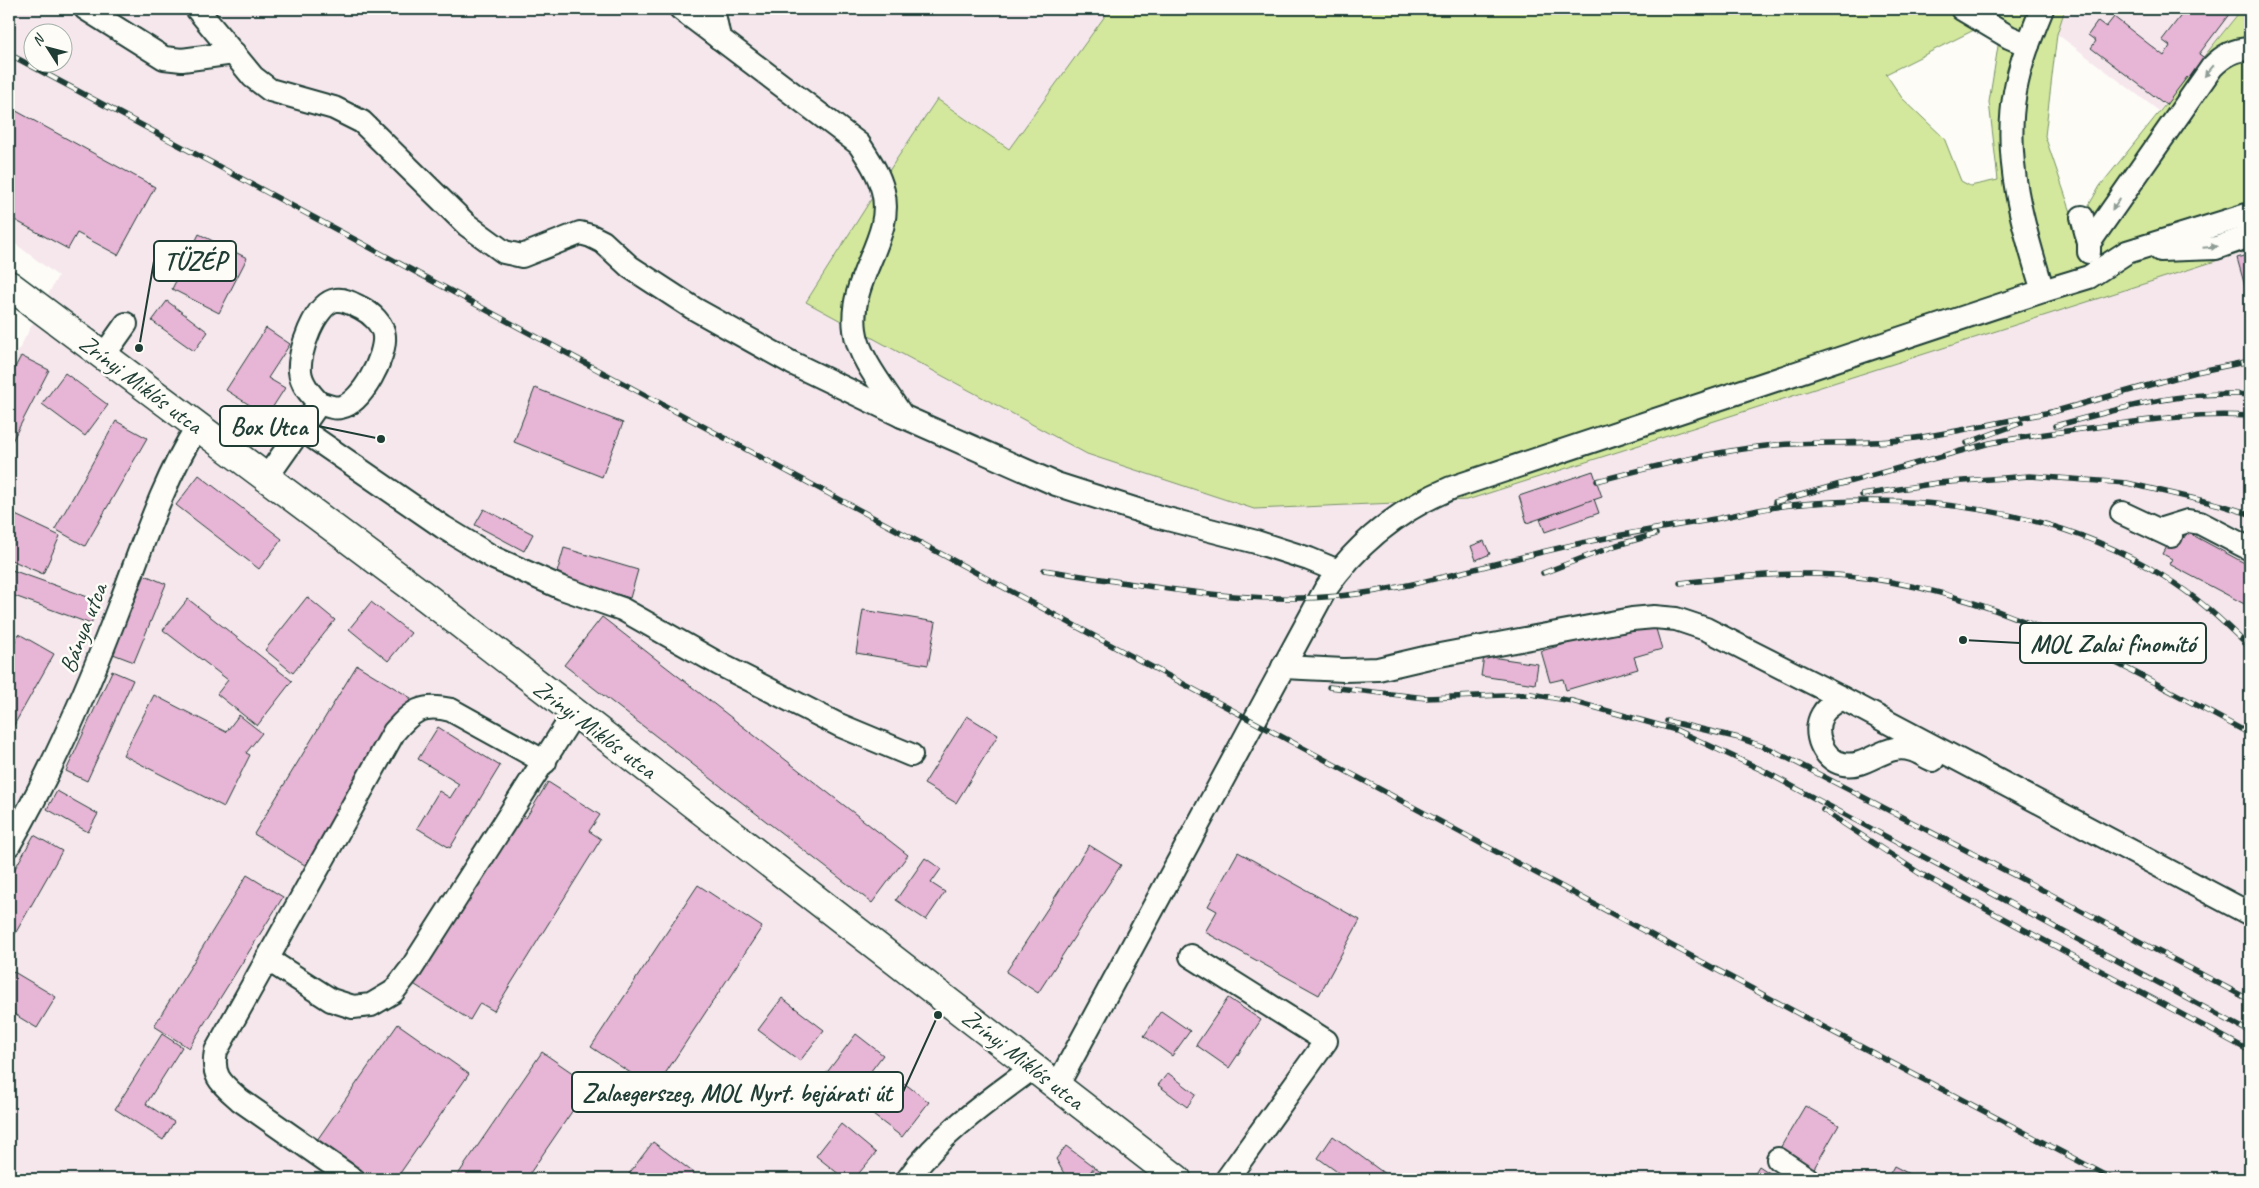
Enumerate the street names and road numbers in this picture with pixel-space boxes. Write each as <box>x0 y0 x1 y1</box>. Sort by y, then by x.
street label: Zrínyi Miklós utca <box>73 328 210 441</box>
street label: Bánya utca <box>52 577 115 677</box>
street label: Zrínyi Miklós utca <box>527 673 664 786</box>
street label: Zrínyi Miklós utca <box>956 1002 1091 1117</box>

